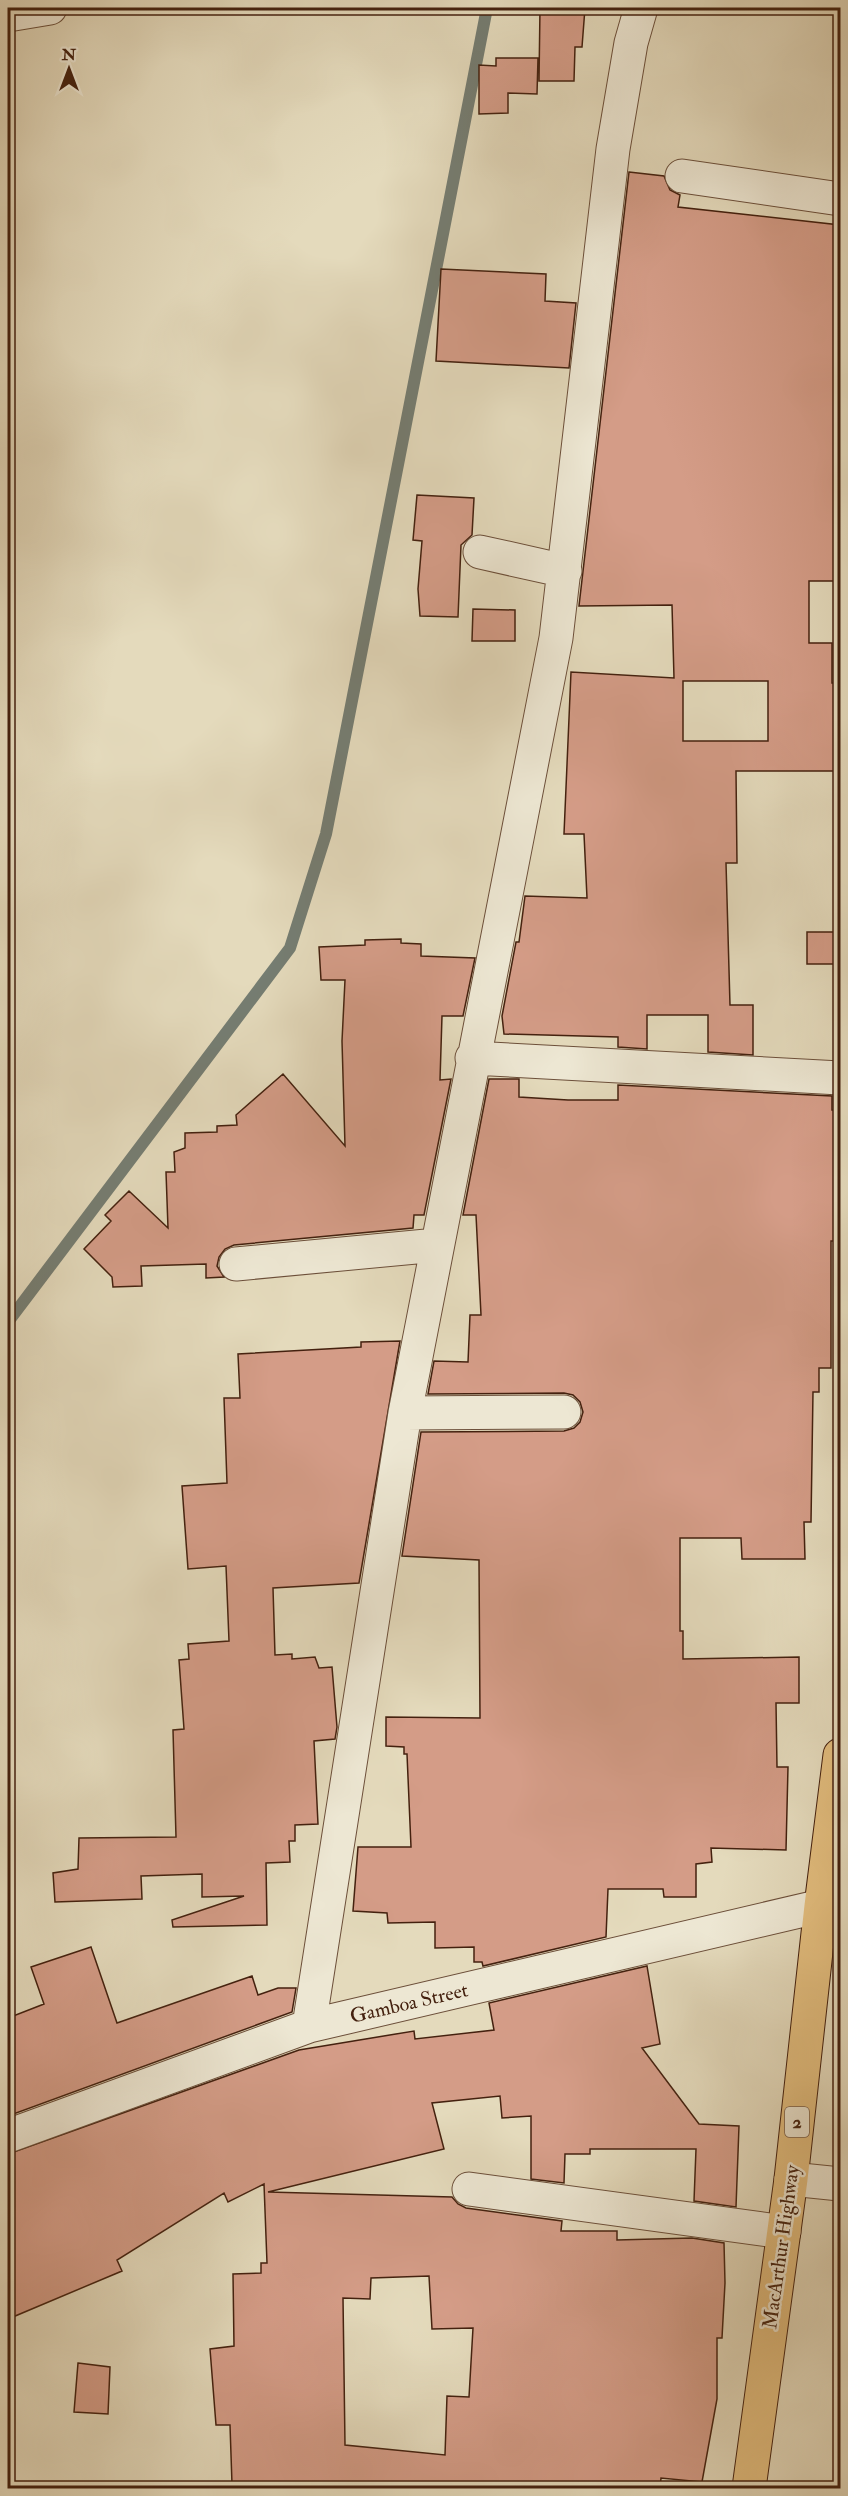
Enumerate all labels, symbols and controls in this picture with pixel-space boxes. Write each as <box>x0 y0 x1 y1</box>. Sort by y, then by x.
north arrow <box>39 39 99 99</box>
text: N <box>61 45 77 65</box>
street label: Gamboa Street <box>347 1977 471 2029</box>
road number: 2 <box>785 2107 809 2137</box>
street label: MacArthur Highway <box>757 2162 805 2331</box>

